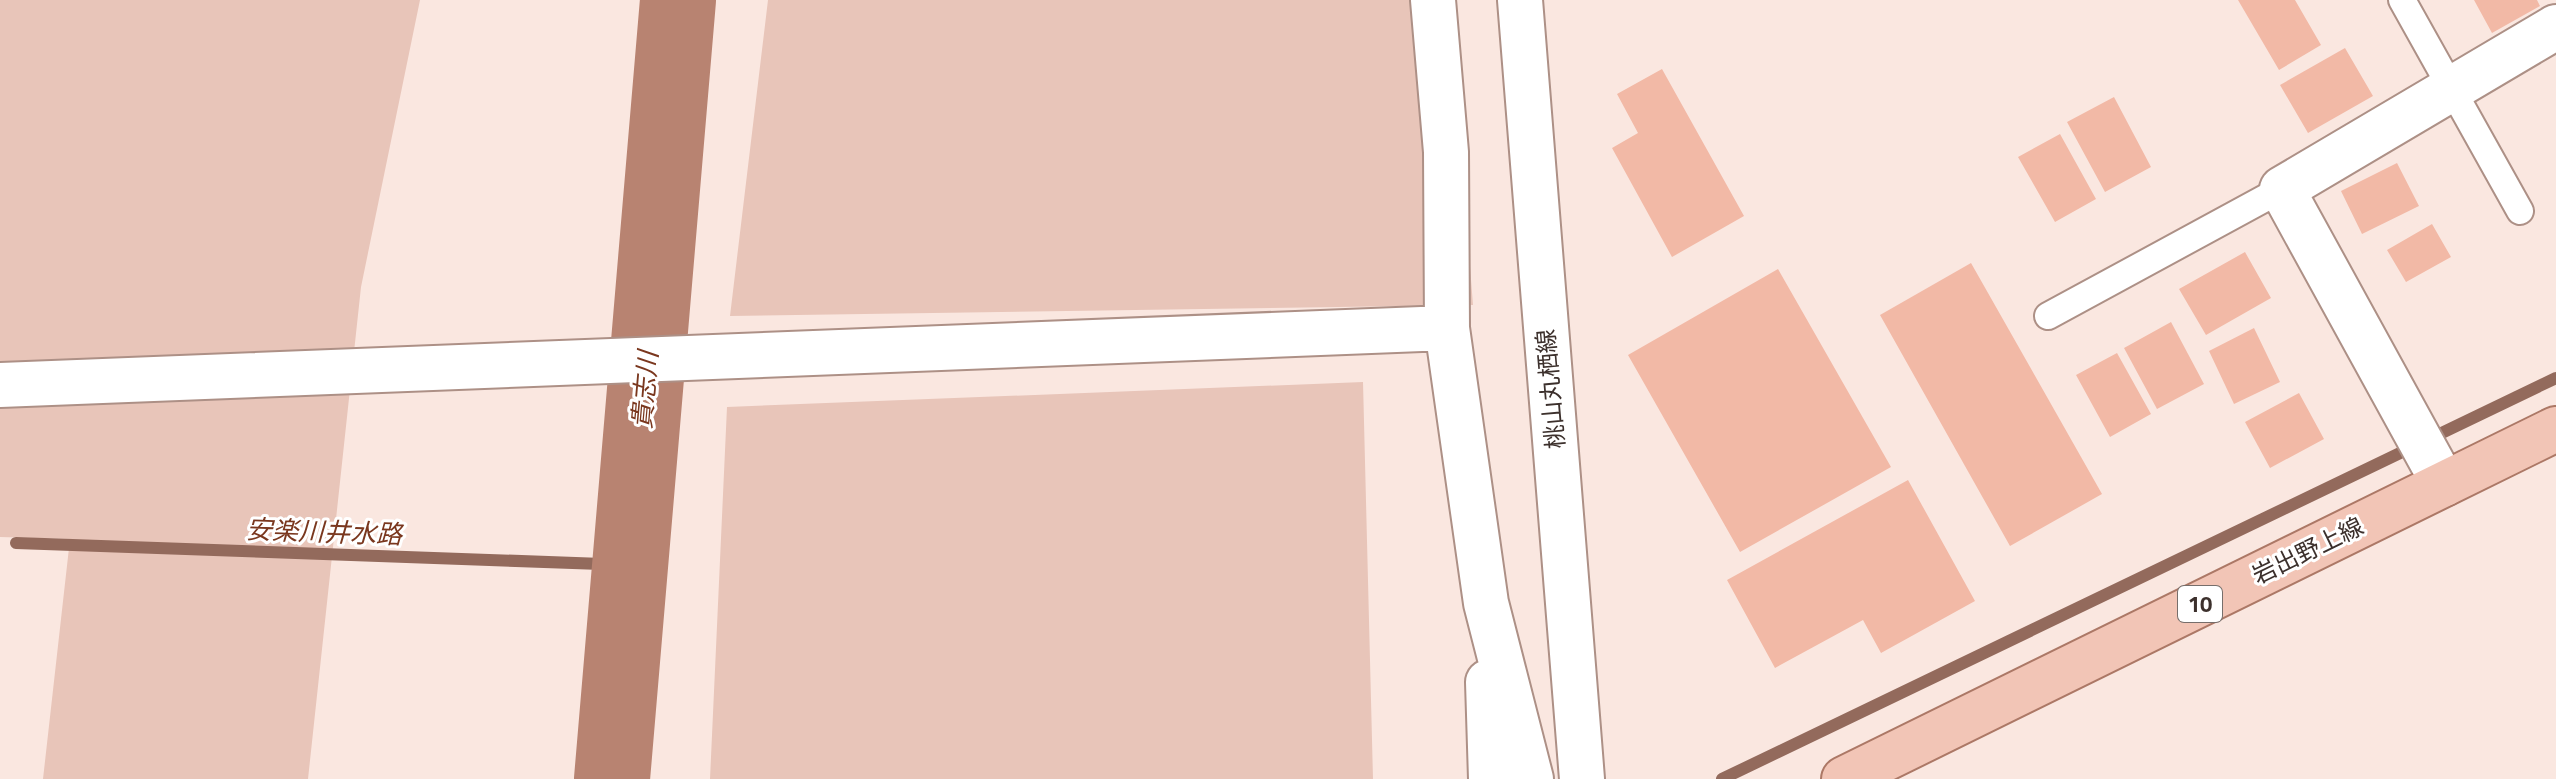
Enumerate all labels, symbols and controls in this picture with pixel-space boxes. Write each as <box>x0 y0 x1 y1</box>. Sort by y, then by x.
street label: 桃山丸栖線 <box>1527 328 1573 450</box>
water label: 貴志川 <box>622 346 668 431</box>
street label: 岩出野上線 <box>2246 508 2369 593</box>
water label: 安楽川井水路 <box>245 509 405 554</box>
road number: 10 <box>2178 586 2222 622</box>

